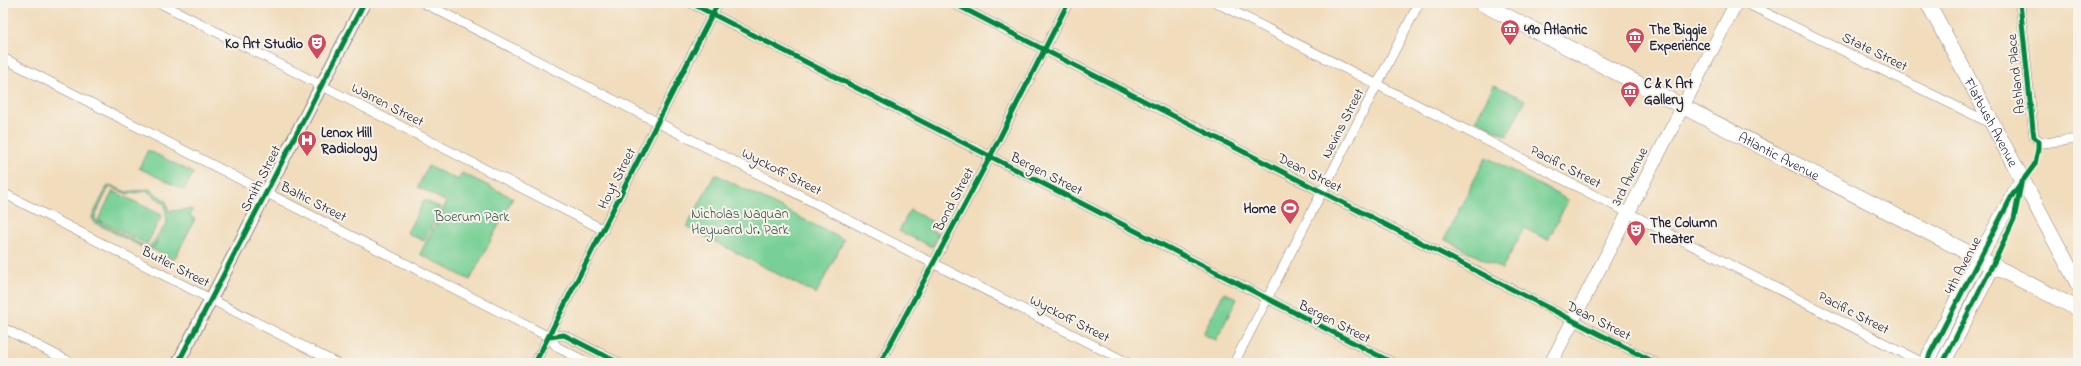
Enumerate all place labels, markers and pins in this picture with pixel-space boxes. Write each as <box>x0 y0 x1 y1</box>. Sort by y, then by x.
museum icon: 490 Atlantic <box>1499 18 1521 46</box>
place label: 490 Atlantic <box>1523 20 1588 41</box>
place label: The Biggie Experience <box>1649 20 1711 57</box>
museum icon: The Biggie Experience <box>1624 26 1646 54</box>
theatre icon: Ko Art Studio <box>306 32 328 60</box>
place label: Ko Art Studio <box>225 34 303 55</box>
place label: C & K Art Gallery <box>1644 74 1693 113</box>
museum icon: C & K Art Gallery <box>1619 80 1641 108</box>
place label: Lenox Hill Radiology <box>320 123 377 162</box>
hospital icon: Lenox Hill Radiology <box>296 129 318 157</box>
sports icon: Home <box>1279 197 1301 225</box>
place label: Home <box>1243 199 1277 220</box>
place label: The Column Theater <box>1650 213 1717 250</box>
theatre icon: The Column Theater <box>1625 219 1647 247</box>

